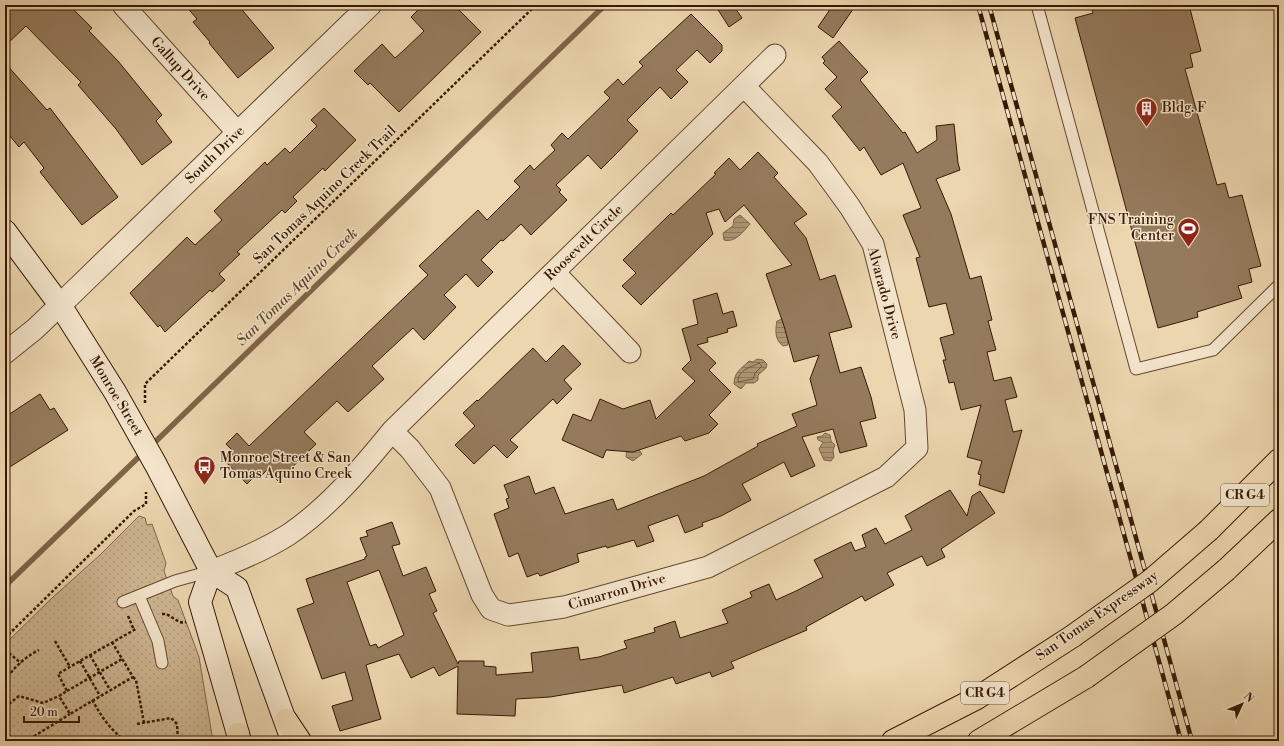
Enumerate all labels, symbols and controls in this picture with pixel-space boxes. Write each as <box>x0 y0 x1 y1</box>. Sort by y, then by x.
street label: Gallup Drive <box>146 33 214 105</box>
building icon: Bldg. F <box>1133 95 1159 128</box>
place label: Bldg. F <box>1161 99 1206 117</box>
street label: South Drive <box>181 122 249 188</box>
street label: San Tomas Aquino Creek Trail <box>250 122 400 268</box>
street label: Roosevelt Circle <box>541 201 627 285</box>
place label: FNS Training Center <box>1088 211 1175 245</box>
sports icon: FNS Training Center <box>1176 215 1202 248</box>
water label: San Tomas Aquino Creek <box>232 224 362 350</box>
street label: Alvarado Drive <box>863 244 905 341</box>
street label: Monroe Street <box>85 353 147 439</box>
place label: Monroe Street & San Tomas Aquino Creek <box>220 449 352 483</box>
bus stop icon: Monroe Street & San Tomas Aquino Creek <box>191 453 217 486</box>
road number: CR G4 <box>1221 484 1269 506</box>
street label: San Tomas Expressway <box>1032 567 1162 665</box>
street label: Cimarron Drive <box>566 569 668 615</box>
road number: CR G4 <box>961 682 1009 704</box>
north arrow <box>1222 684 1262 724</box>
text: N <box>1240 690 1257 706</box>
scale bar <box>24 698 79 724</box>
text: 20 m <box>30 705 58 720</box>

